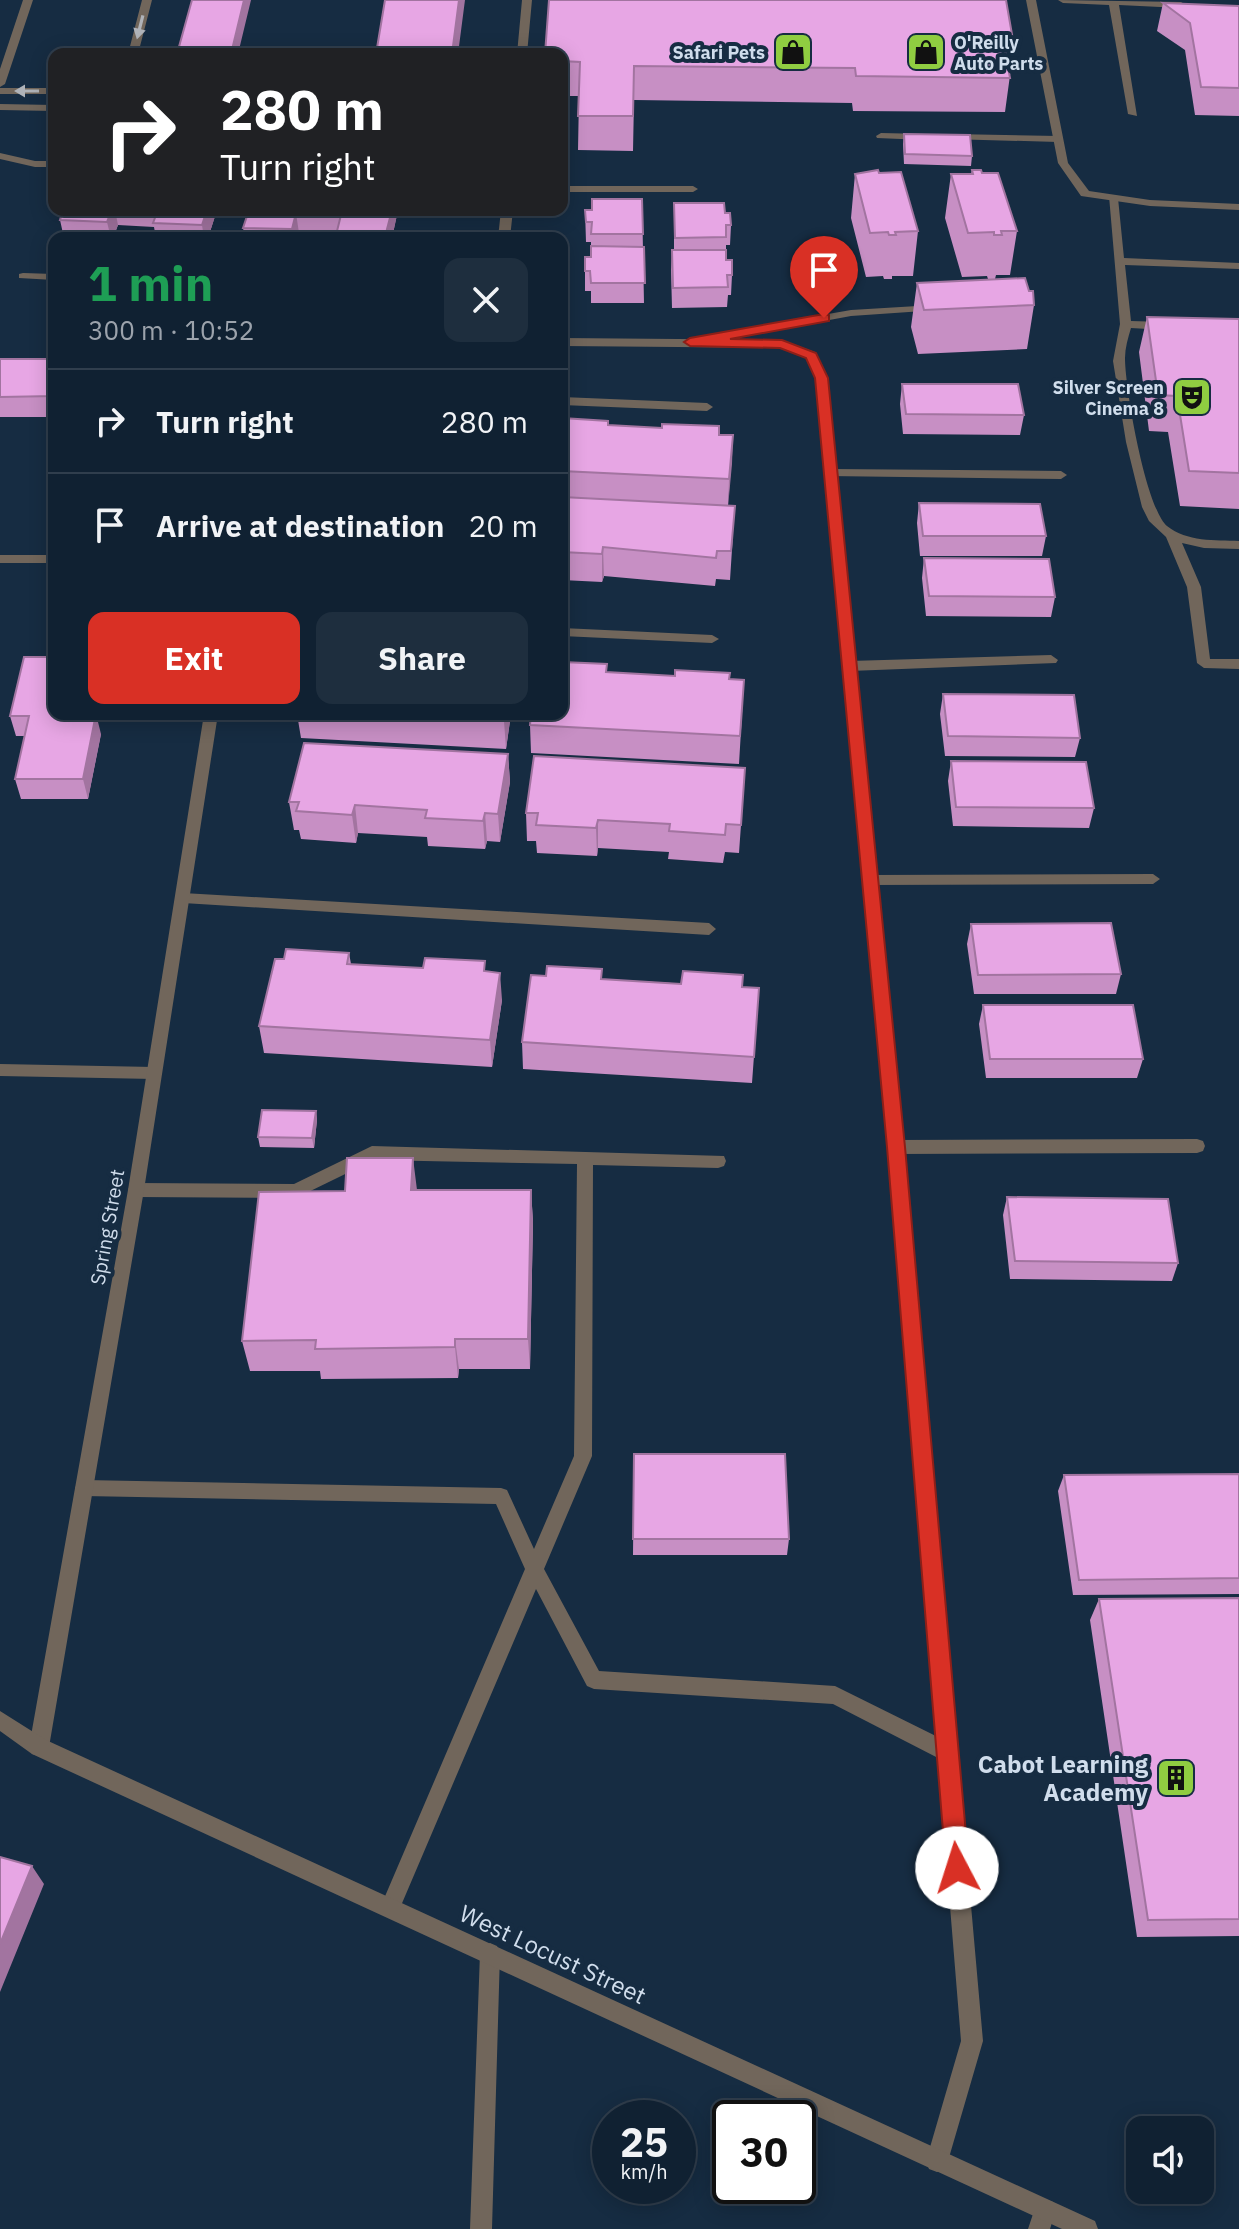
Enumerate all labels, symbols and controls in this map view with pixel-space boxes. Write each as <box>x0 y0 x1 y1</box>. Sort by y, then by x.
one-way arrow <box>133 15 145 40</box>
shop icon: Safari Pets <box>772 31 814 73</box>
shop icon: O'Reilly Auto Parts <box>905 31 947 73</box>
place label: O'Reilly Auto Parts <box>954 31 1043 75</box>
place label: Safari Pets <box>673 41 765 64</box>
text: 280 m <box>220 73 384 145</box>
icon: right <box>88 80 192 184</box>
one-way arrow <box>14 85 39 97</box>
text: Turn right <box>220 143 376 190</box>
pin <box>790 236 858 318</box>
icon: arrive <box>802 248 846 292</box>
text: 1 min <box>88 252 213 314</box>
button: close <box>444 258 528 342</box>
text: 300 m · 10:52 <box>88 313 254 347</box>
place label: Silver Screen Cinema 8 <box>1052 376 1164 420</box>
theatre icon: Silver Screen Cinema 8 <box>1171 376 1213 418</box>
icon: right <box>88 399 132 443</box>
text: Turn right <box>156 402 294 441</box>
text: 280 m <box>441 402 528 441</box>
icon: arrive <box>88 503 132 547</box>
text: Arrive at destination <box>156 506 444 545</box>
text: 20 m <box>468 506 538 545</box>
button: Exit <box>88 612 300 704</box>
button: Share <box>316 612 528 704</box>
street label: Spring Street <box>84 1167 130 1287</box>
place label: Cabot Learning Academy <box>978 1748 1149 1808</box>
building icon: Cabot Learning Academy <box>1155 1757 1197 1799</box>
position arrow <box>915 1826 999 1910</box>
street label: West Locust Street <box>455 1897 651 2011</box>
speed limit sign: 30 <box>712 2100 816 2204</box>
text: 25 <box>620 2116 668 2168</box>
map controls <box>1126 2116 1214 2204</box>
button: sound <box>1126 2116 1214 2204</box>
text: km/h <box>620 2158 668 2185</box>

